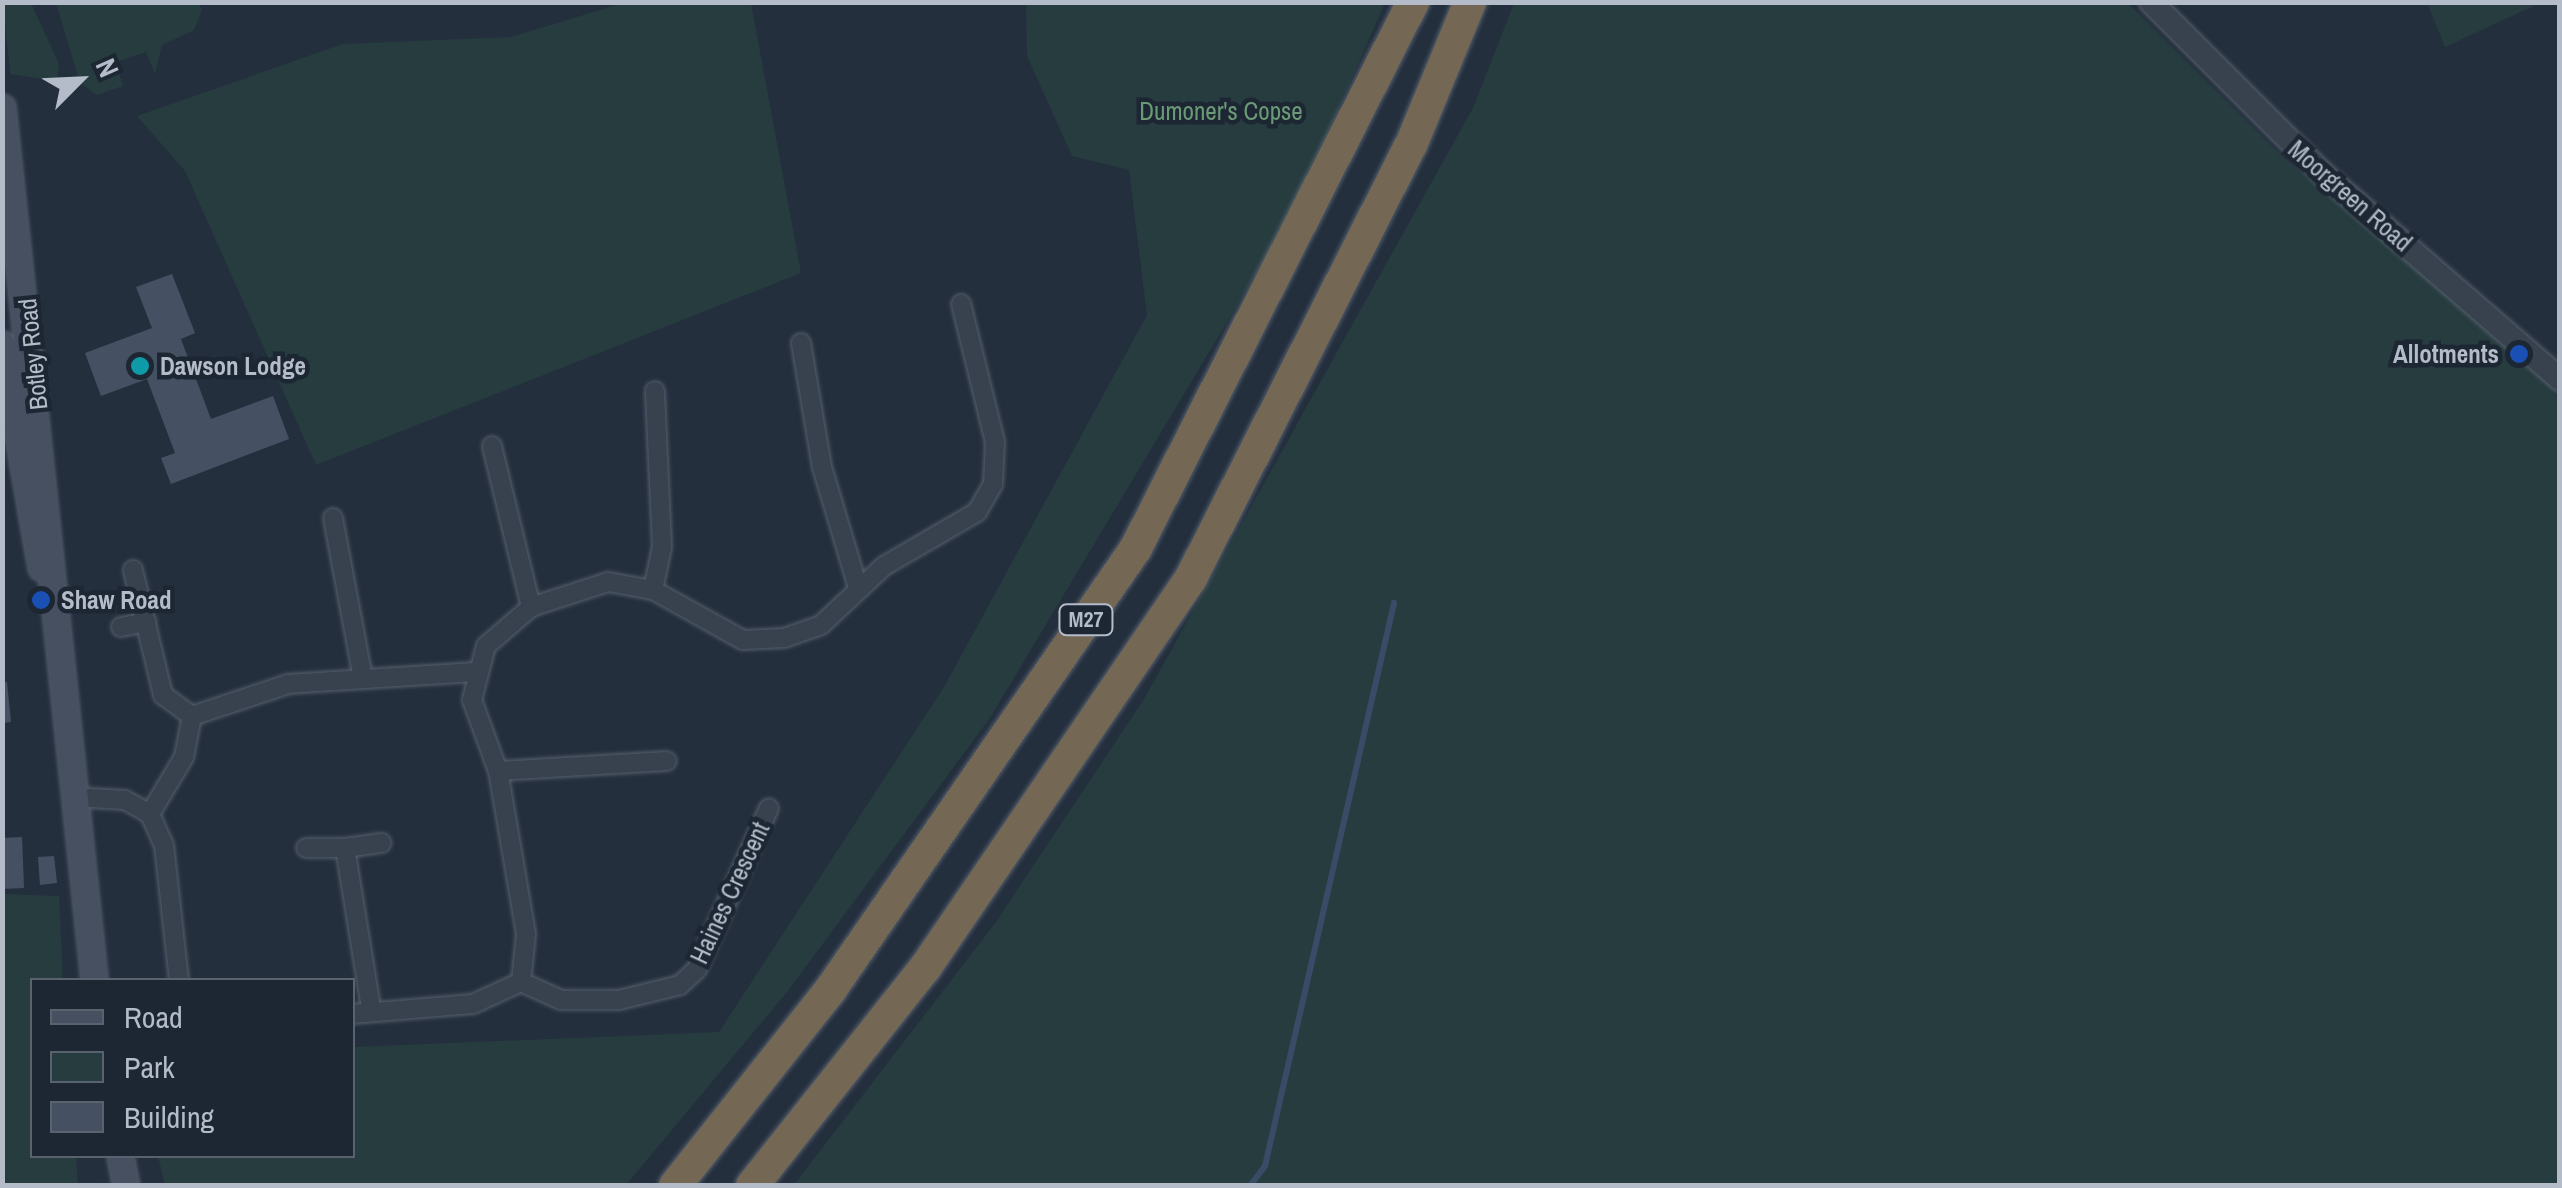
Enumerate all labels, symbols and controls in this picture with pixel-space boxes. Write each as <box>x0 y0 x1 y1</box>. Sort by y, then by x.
north arrow <box>30 30 130 130</box>
text: N <box>87 52 128 83</box>
park label: Dumoner's Copse <box>1139 96 1303 126</box>
street label: Moorgreen Road <box>2282 134 2418 258</box>
street label: Botley Road <box>12 297 54 411</box>
place label: Allotments <box>2393 339 2499 369</box>
marker: Allotments <box>2508 343 2530 365</box>
place label: Dawson Lodge <box>160 351 306 381</box>
marker: Dawson Lodge <box>129 355 151 377</box>
place label: Shaw Road <box>61 585 171 615</box>
marker: Shaw Road <box>30 589 52 611</box>
road number: M27 <box>1056 603 1116 637</box>
street label: Haines Crescent <box>684 817 776 969</box>
legend <box>30 978 355 1158</box>
text: Road <box>124 997 183 1037</box>
text: Park <box>124 1047 175 1087</box>
text: Building <box>124 1097 214 1137</box>

